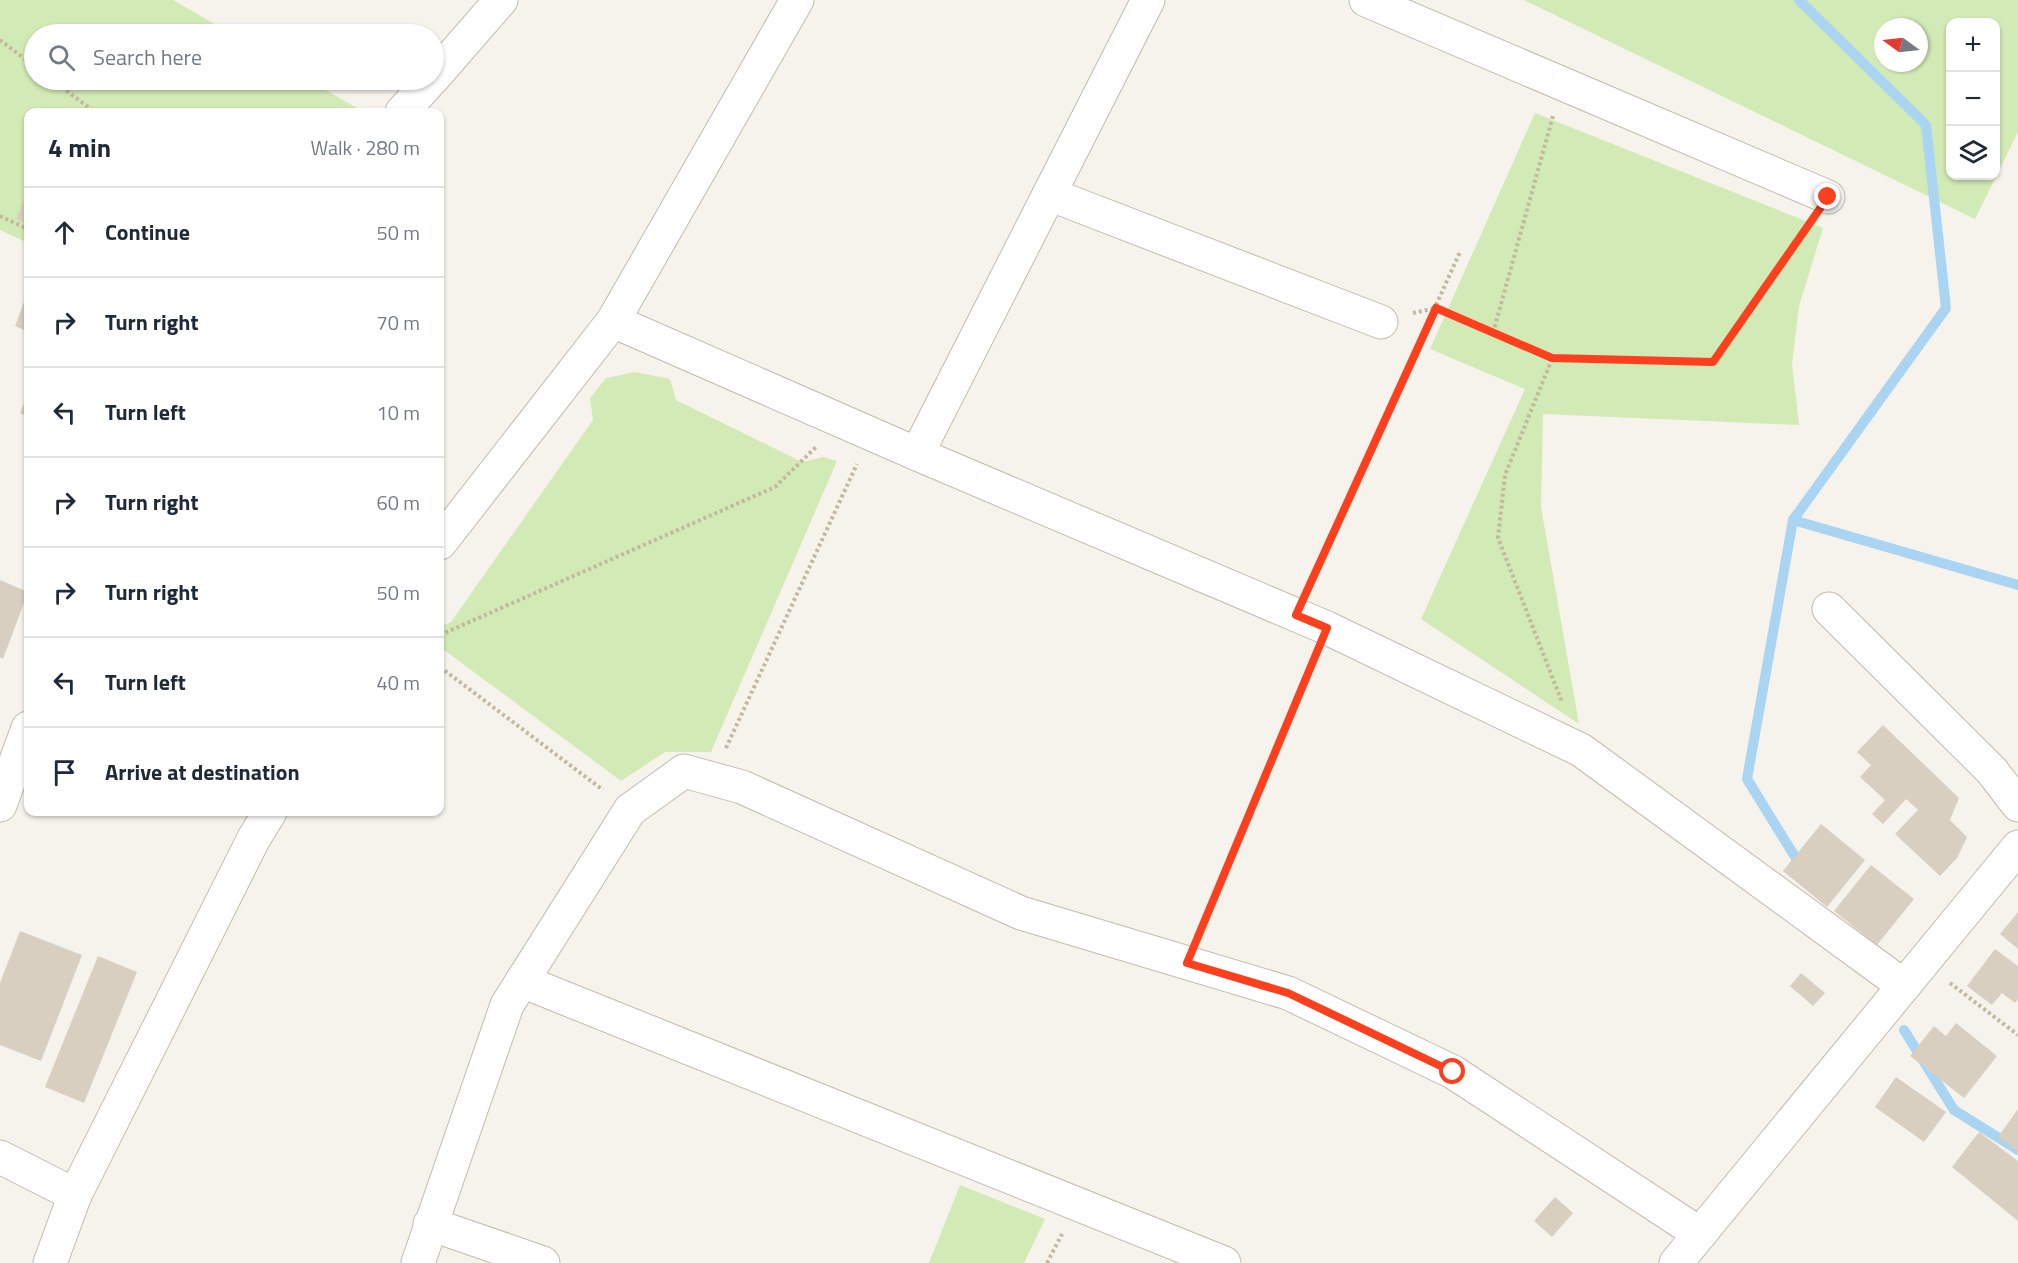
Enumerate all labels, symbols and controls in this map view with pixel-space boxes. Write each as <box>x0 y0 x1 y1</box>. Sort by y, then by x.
north arrow <box>1874 18 1928 72</box>
map controls <box>1946 18 2000 180</box>
button: + <box>1946 18 2000 72</box>
search box <box>24 24 444 90</box>
text: Search here <box>93 40 202 74</box>
icon: search <box>45 41 78 74</box>
button: − <box>1946 72 2000 126</box>
button: layers <box>1946 126 2000 180</box>
text: 4 min <box>48 128 111 167</box>
text: Walk · 280 m <box>311 132 420 163</box>
route end <box>1814 183 1840 209</box>
text: Continue <box>105 215 190 249</box>
icon: ahead <box>48 216 81 249</box>
text: 50 m <box>376 217 420 248</box>
text: Turn right <box>105 305 199 339</box>
icon: right <box>48 306 81 339</box>
text: 70 m <box>376 307 420 338</box>
text: Turn left <box>105 395 186 429</box>
icon: left <box>48 396 81 429</box>
text: 10 m <box>376 397 420 428</box>
text: Turn right <box>105 485 199 519</box>
icon: right <box>48 486 81 519</box>
text: 60 m <box>376 487 420 518</box>
text: Turn right <box>105 575 199 609</box>
icon: right <box>48 576 81 609</box>
text: 50 m <box>376 577 420 608</box>
text: Turn left <box>105 665 186 699</box>
icon: left <box>48 666 81 699</box>
text: 40 m <box>376 667 420 698</box>
text: Arrive at destination <box>105 755 300 789</box>
icon: arrive <box>48 756 81 789</box>
route start <box>1439 1058 1465 1084</box>

